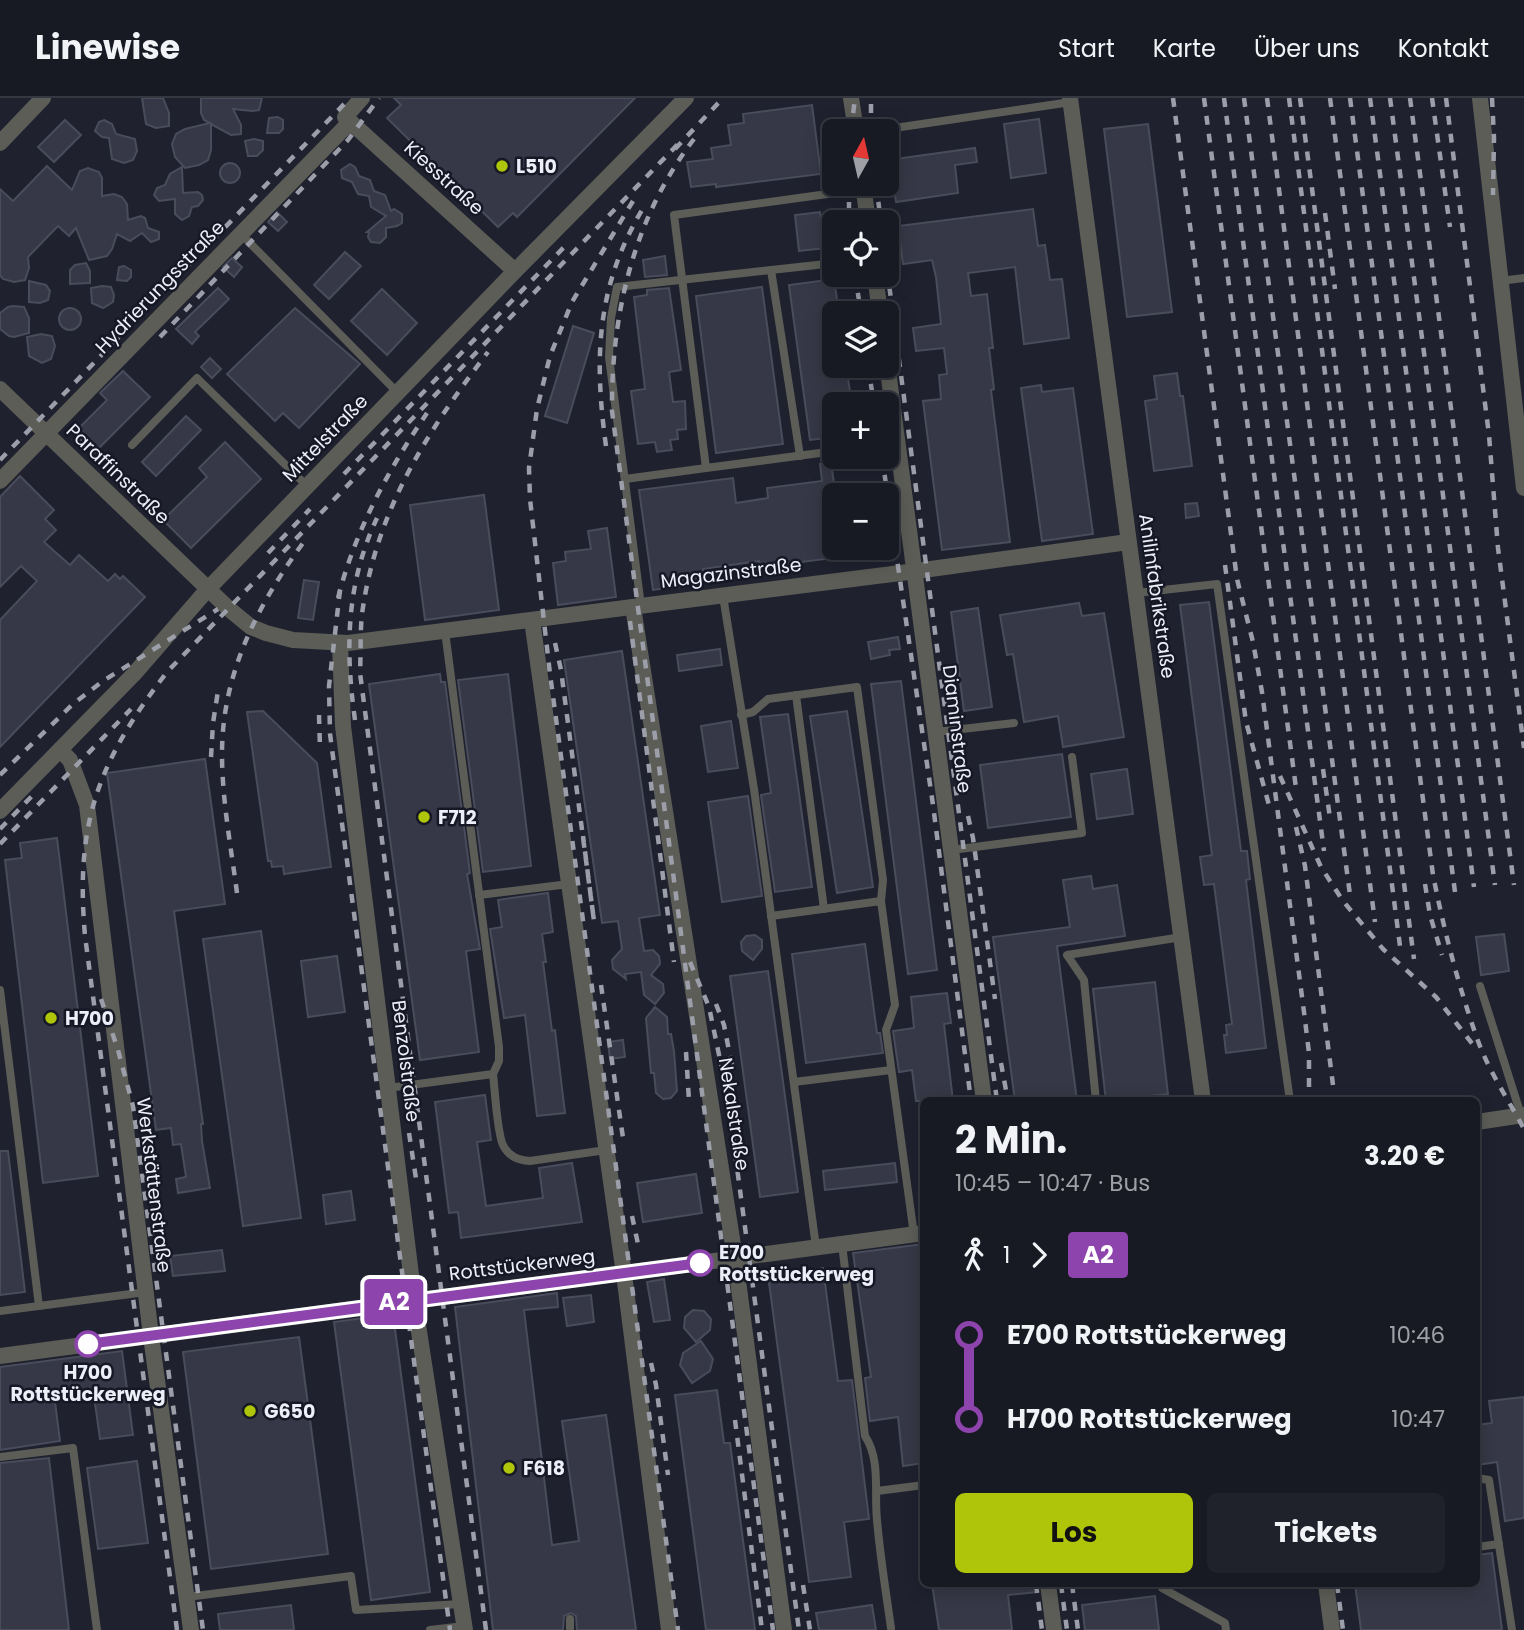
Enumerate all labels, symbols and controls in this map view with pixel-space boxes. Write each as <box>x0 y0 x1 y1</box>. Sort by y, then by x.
text: Linewise <box>35 24 180 71</box>
text: Start <box>1058 32 1115 65</box>
text: Karte <box>1153 32 1216 65</box>
text: Über uns <box>1254 32 1360 65</box>
text: Kontakt <box>1398 32 1489 65</box>
north arrow <box>822 119 900 196</box>
map controls <box>822 119 899 560</box>
street label: Kiesstraße <box>398 135 490 221</box>
place label: L510 <box>516 153 557 180</box>
marker: L510 <box>494 158 510 174</box>
button: locate <box>822 210 899 287</box>
street label: Hydrierungsstraße <box>89 214 231 360</box>
button: layers <box>822 301 899 378</box>
street label: Mittelstraße <box>276 388 374 488</box>
button: + <box>822 392 899 469</box>
street label: Paraffinstraße <box>60 418 176 530</box>
button: − <box>822 483 899 560</box>
street label: Anilinfabrikstraße <box>1132 512 1182 680</box>
street label: Magazinstraße <box>659 551 803 595</box>
street label: Diaminstraße <box>936 663 978 795</box>
place label: F712 <box>438 804 477 831</box>
marker: F712 <box>416 809 432 825</box>
street label: Benzolstraße <box>385 999 427 1123</box>
place label: H700 <box>65 1005 114 1032</box>
marker: H700 <box>43 1010 59 1026</box>
street label: Nekalstraße <box>712 1056 756 1172</box>
street label: Werkstättenstraße <box>130 1096 178 1274</box>
text: 2 Min. <box>955 1113 1067 1166</box>
text: 3.20 € <box>1364 1138 1445 1174</box>
text: 10:45 – 10:47 · Bus <box>955 1167 1150 1199</box>
icon: walk <box>955 1236 993 1274</box>
icon: forward <box>1020 1236 1058 1274</box>
text: A2 <box>1082 1238 1114 1271</box>
place label: E700 Rottstückerweg <box>719 1239 874 1288</box>
text: 1 <box>1003 1239 1010 1271</box>
street label: Rottstückerweg <box>447 1243 597 1287</box>
marker: E700 Rottstückerweg <box>687 1250 713 1276</box>
line badge: A2 <box>362 1279 426 1325</box>
text: A2 <box>378 1285 410 1318</box>
text: E700 Rottstückerweg <box>1007 1317 1287 1353</box>
text: 10:46 <box>1389 1319 1445 1351</box>
marker: H700 Rottstückerweg <box>75 1331 101 1357</box>
place label: H700 Rottstückerweg <box>10 1359 166 1408</box>
place label: G650 <box>264 1398 315 1425</box>
text: H700 Rottstückerweg <box>1007 1401 1292 1437</box>
marker: G650 <box>242 1403 258 1419</box>
text: 10:47 <box>1391 1403 1445 1435</box>
place label: F618 <box>523 1455 565 1482</box>
marker: F618 <box>501 1460 517 1476</box>
button: Los <box>955 1493 1193 1573</box>
button: Tickets <box>1207 1493 1445 1573</box>

